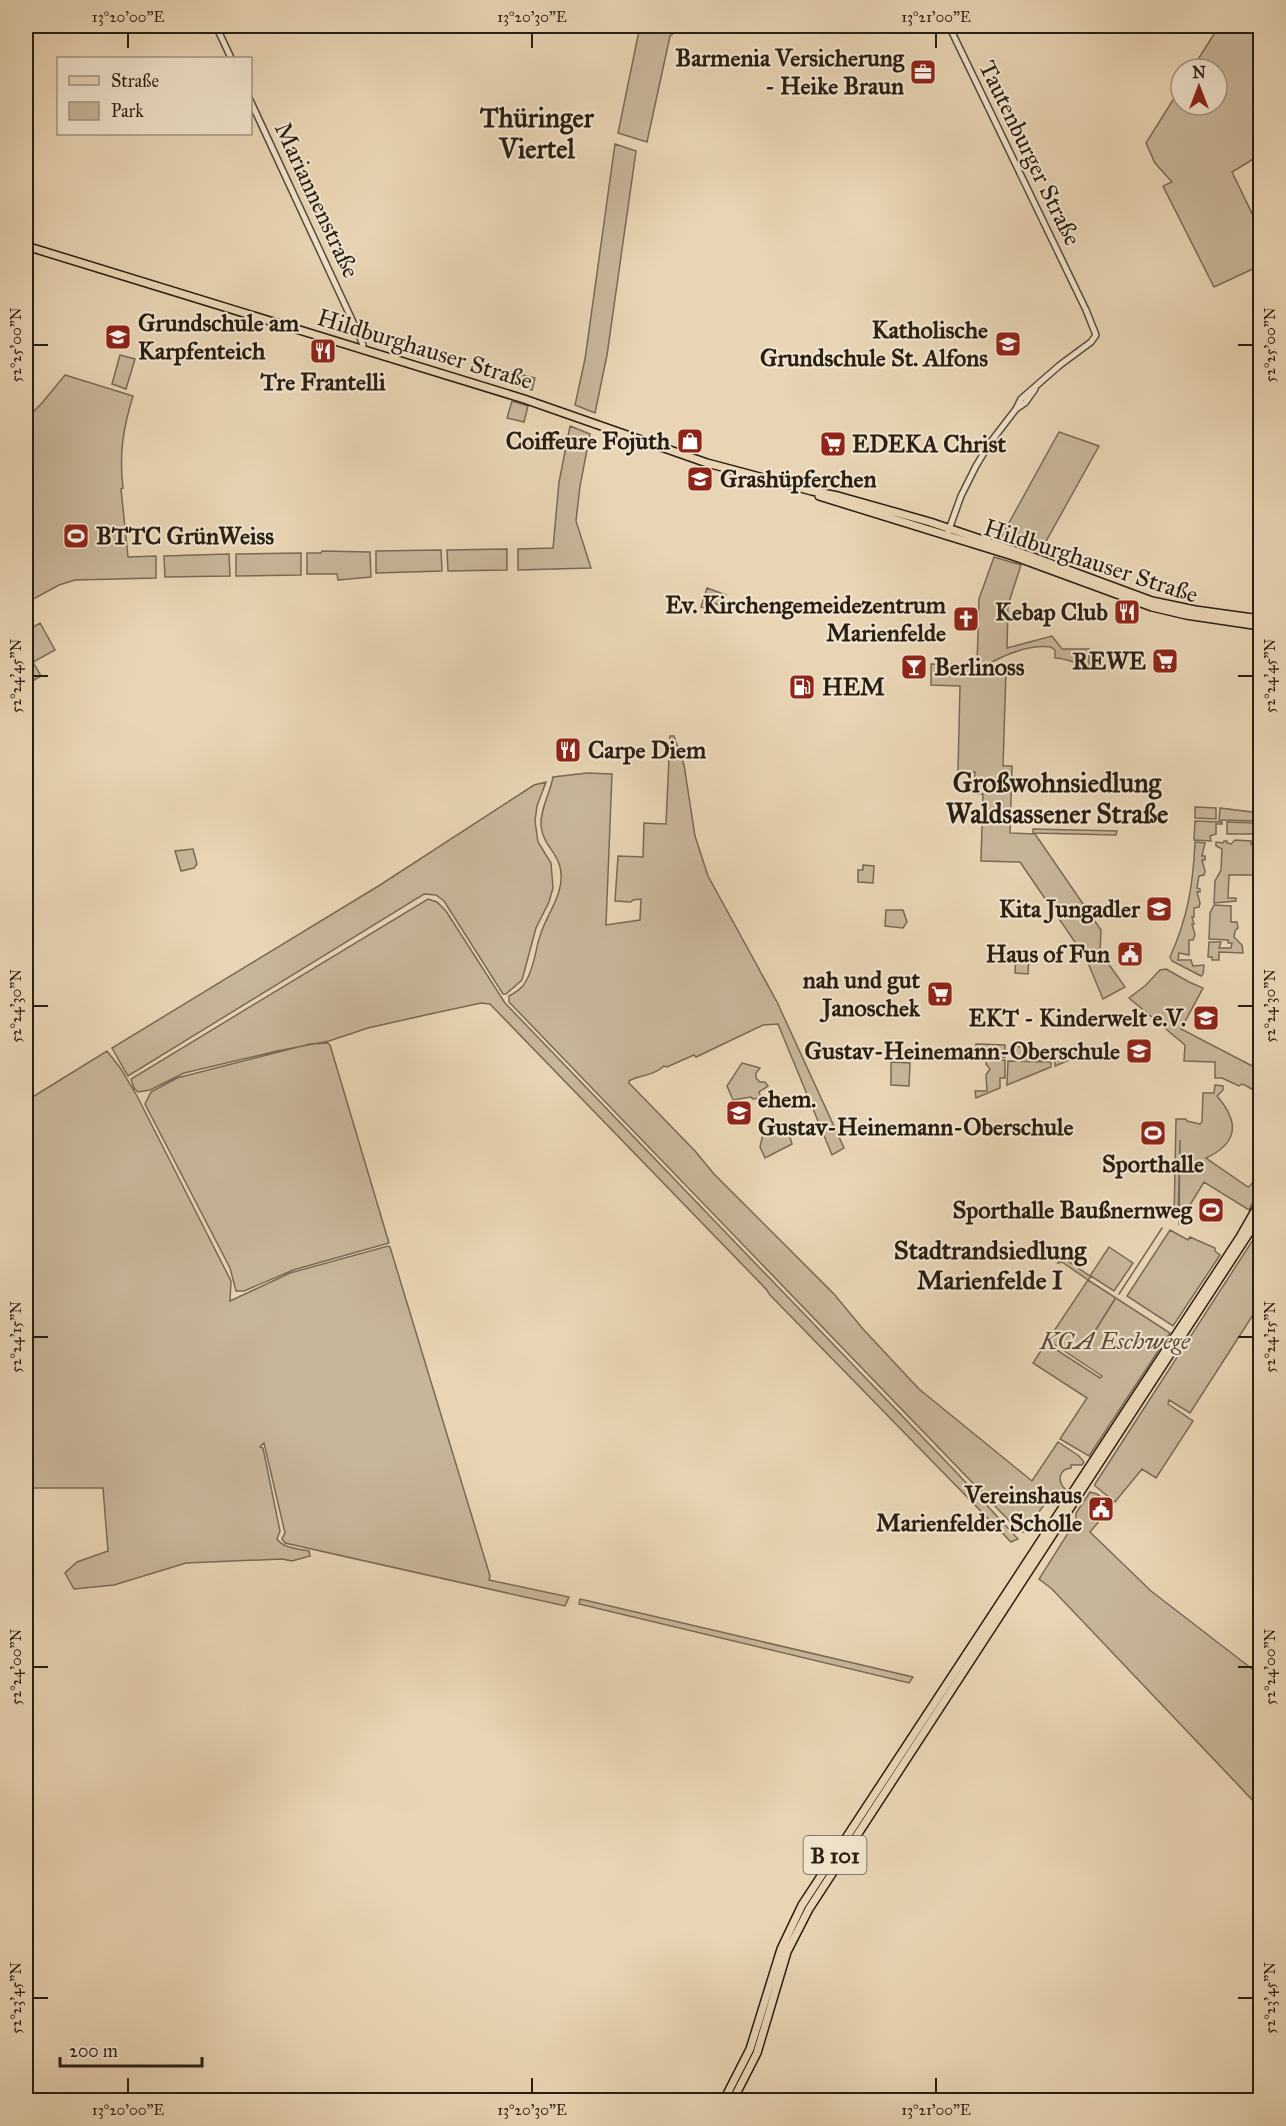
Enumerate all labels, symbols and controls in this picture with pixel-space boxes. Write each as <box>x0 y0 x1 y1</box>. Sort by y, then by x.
text: 13°20'00"E <box>92 8 164 26</box>
text: 13°20'30"E <box>497 8 567 26</box>
text: 13°21'00"E <box>901 8 971 26</box>
place label: Barmenia Versicherung - Heike Braun <box>675 43 905 101</box>
street label: Tautenburger Straße <box>972 56 1088 250</box>
legend <box>57 57 252 135</box>
office icon: Barmenia Versicherung - Heike Braun <box>908 57 938 87</box>
north arrow <box>1169 57 1229 117</box>
text: N <box>1192 63 1206 82</box>
text: Straße <box>111 70 159 92</box>
text: Park <box>111 100 144 122</box>
district label: Thüringer Viertel <box>479 101 595 165</box>
street label: Mariannenstraße <box>268 117 366 283</box>
street label: Hildburghauser Straße <box>314 302 536 396</box>
text: 52°25'00"N <box>7 307 25 382</box>
text: 52°25'00"N <box>1261 307 1279 382</box>
place label: Grundschule am Karpfenteich <box>138 308 300 366</box>
place label: Katholische Grundschule St. Alfons <box>760 315 988 373</box>
school or university icon: Grundschule am Karpfenteich <box>103 322 133 352</box>
school or university icon: Katholische Grundschule St. Alfons <box>993 329 1023 359</box>
restaurant icon: Tre Frantelli <box>308 336 338 366</box>
place label: Tre Frantelli <box>259 367 386 397</box>
place label: Coiffeure Fojuth <box>506 426 671 456</box>
shop icon: Coiffeure Fojuth <box>675 426 705 456</box>
supermarket icon: EDEKA Christ <box>818 429 848 459</box>
place label: EDEKA Christ <box>852 429 1006 459</box>
school or university icon: Grashüpferchen <box>685 464 715 494</box>
place label: Grashüpferchen <box>720 464 876 494</box>
street label: Hildburghauser Straße <box>980 512 1202 610</box>
sports icon: BTTC GrünWeiss <box>61 521 91 551</box>
place label: BTTC GrünWeiss <box>96 521 274 551</box>
place label: Ev. Kirchengemeidezentrum Marienfelde <box>665 590 947 648</box>
place label: Kebap Club <box>995 597 1108 627</box>
restaurant icon: Kebap Club <box>1112 597 1142 627</box>
church icon: Ev. Kirchengemeidezentrum Marienfelde <box>951 604 981 634</box>
text: 52°24'45"N <box>7 639 25 713</box>
text: 52°24'45"N <box>1261 639 1279 713</box>
place label: REWE <box>1072 646 1146 676</box>
supermarket icon: REWE <box>1150 646 1180 676</box>
bar icon: Berlinoss <box>899 652 929 682</box>
place label: Berlinoss <box>934 652 1025 682</box>
fuel station icon: HEM <box>787 672 817 702</box>
place label: HEM <box>822 672 885 702</box>
restaurant icon: Carpe Diem <box>553 735 583 765</box>
place label: Carpe Diem <box>588 735 707 765</box>
district label: Großwohnsiedlung Waldsassener Straße <box>946 766 1168 830</box>
place label: Kita Jungadler <box>999 894 1141 924</box>
school or university icon: Kita Jungadler <box>1144 894 1174 924</box>
place label: Haus of Fun <box>986 939 1110 969</box>
public building icon: Haus of Fun <box>1115 939 1145 969</box>
place label: nah und gut Janoschek <box>803 965 921 1023</box>
text: 52°24'30"N <box>7 969 25 1043</box>
text: 52°24'30"N <box>1261 969 1279 1043</box>
supermarket icon: nah und gut Janoschek <box>925 979 955 1009</box>
place label: EKT - Kinderwelt e.V. <box>969 1003 1186 1033</box>
school or university icon: EKT - Kinderwelt e.V. <box>1191 1003 1221 1033</box>
place label: Gustav-Heinemann-Oberschule <box>805 1036 1120 1066</box>
school or university icon: Gustav-Heinemann-Oberschule <box>1124 1036 1154 1066</box>
place label: ehem. Gustav-Heinemann-Oberschule <box>758 1084 1073 1142</box>
school or university icon: ehem. Gustav-Heinemann-Oberschule <box>724 1098 754 1128</box>
sports icon: Sporthalle <box>1138 1118 1168 1148</box>
place label: Sporthalle <box>1102 1149 1204 1179</box>
place label: Sporthalle Baußnernweg <box>952 1195 1193 1225</box>
sports icon: Sporthalle Baußnernweg <box>1196 1195 1226 1225</box>
district label: Stadtrandsiedlung Marienfelde I <box>894 1234 1087 1296</box>
text: 52°24'15"N <box>7 1301 25 1373</box>
text: 52°24'15"N <box>1261 1301 1279 1373</box>
park label: KGA Eschwege <box>1039 1326 1191 1356</box>
place label: Vereinshaus Marienfelder Scholle <box>876 1480 1082 1538</box>
public building icon: Vereinshaus Marienfelder Scholle <box>1086 1494 1116 1524</box>
text: 52°24'00"N <box>7 1628 25 1705</box>
text: 52°24'00"N <box>1261 1628 1279 1705</box>
road number: B 101 <box>804 1836 866 1874</box>
text: 52°23'45"N <box>7 1962 25 2034</box>
text: 52°23'45"N <box>1261 1962 1279 2034</box>
scale bar <box>60 2030 202 2068</box>
text: 200 m <box>69 2040 118 2062</box>
text: 13°20'00"E <box>92 2101 164 2119</box>
text: 13°20'30"E <box>497 2101 567 2119</box>
text: 13°21'00"E <box>901 2101 971 2119</box>

